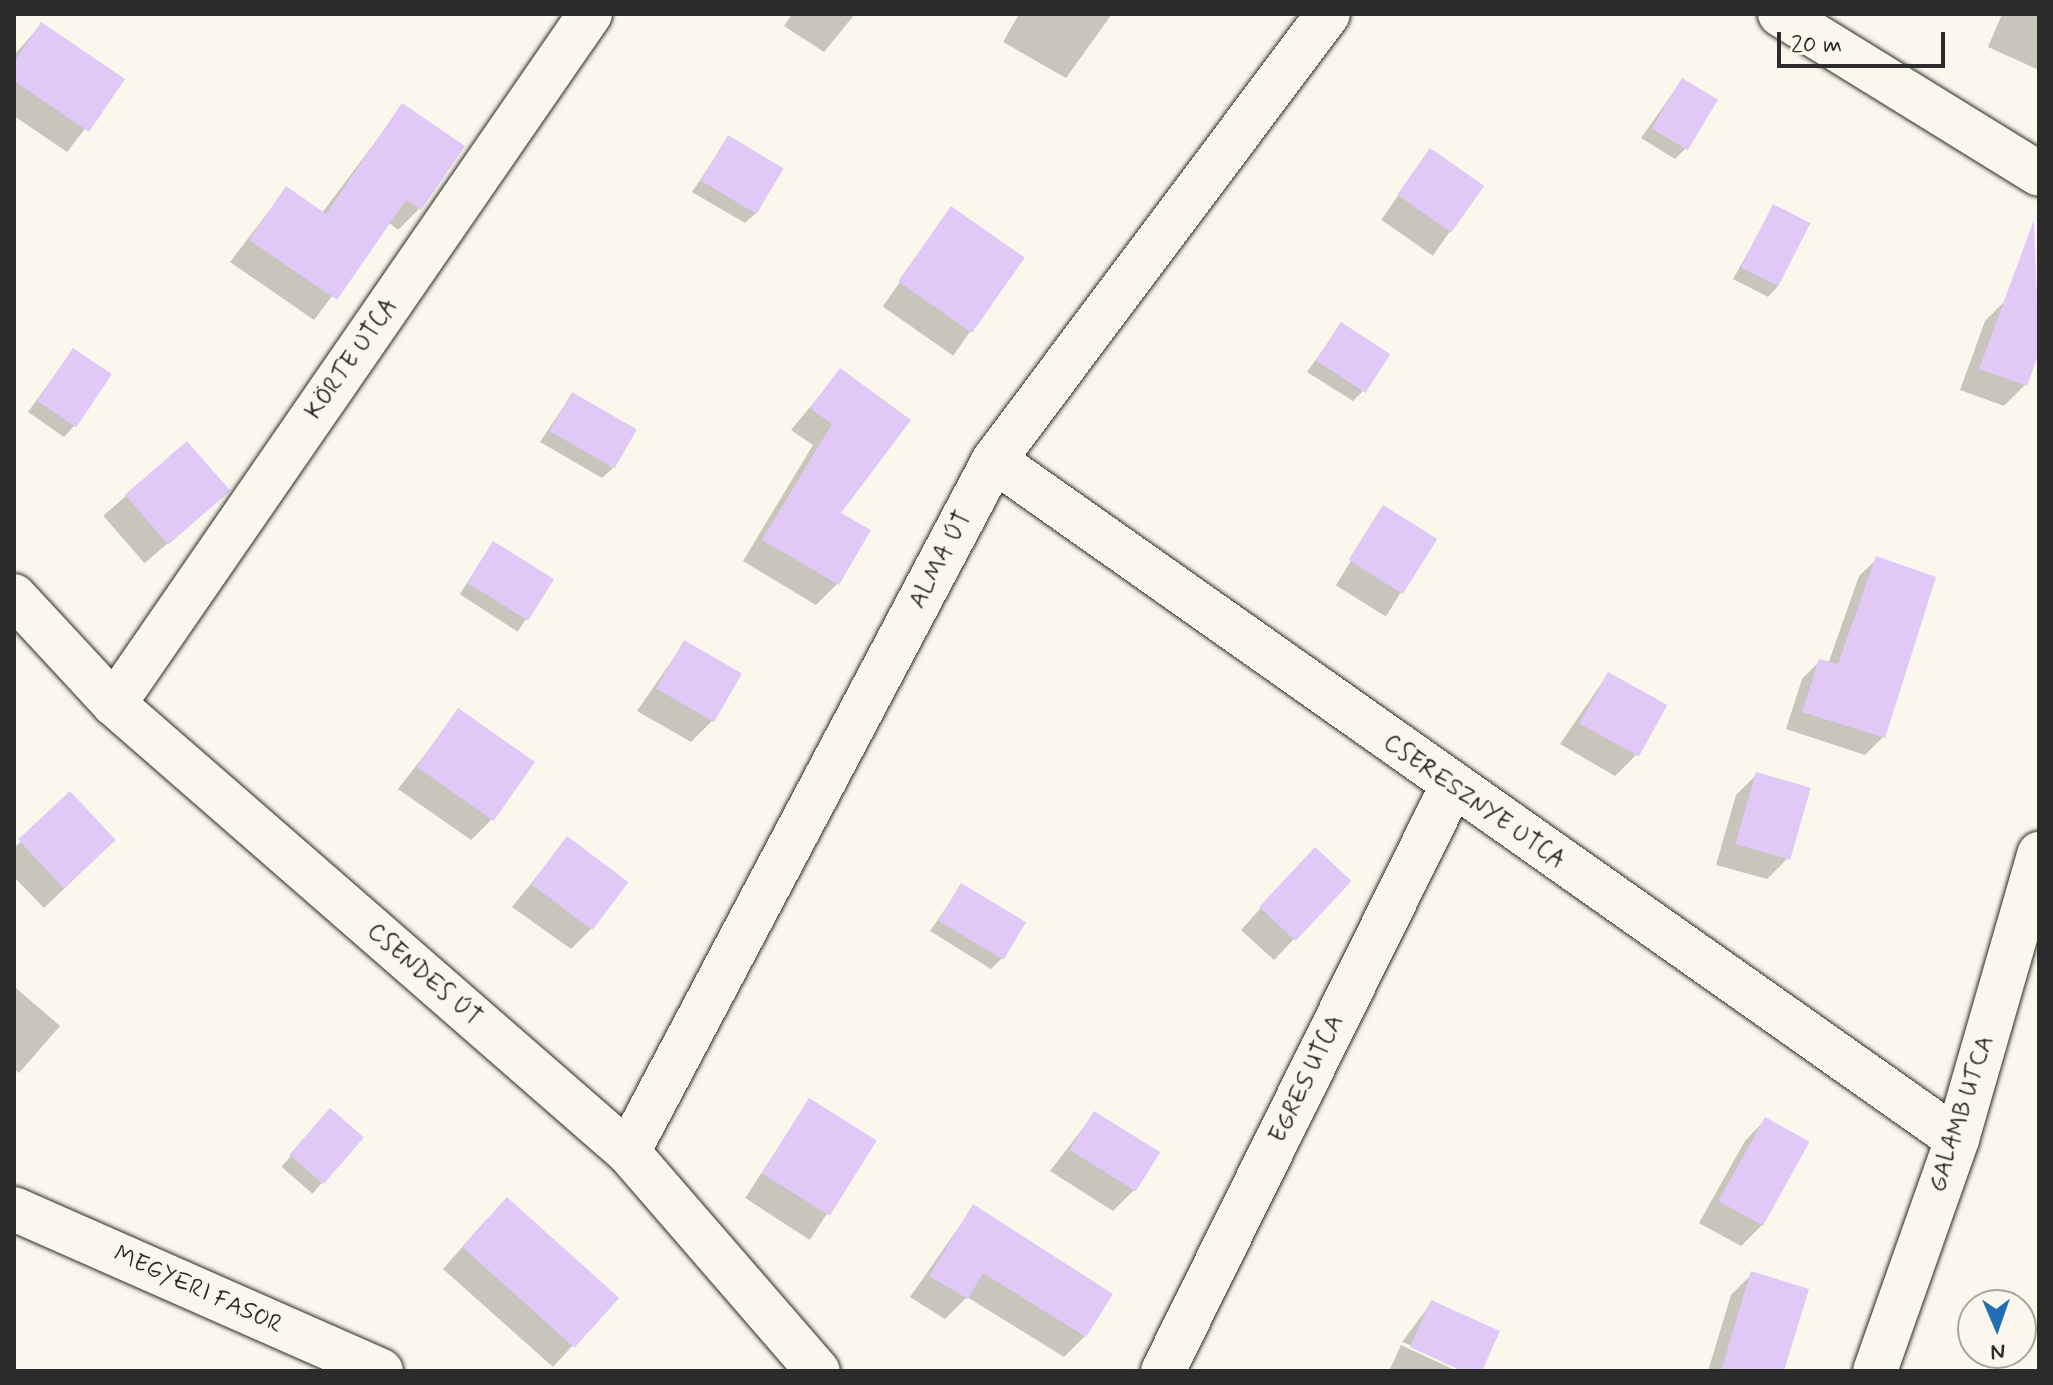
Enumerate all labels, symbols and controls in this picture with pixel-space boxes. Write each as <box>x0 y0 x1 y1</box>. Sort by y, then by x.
scale bar <box>1781 16 1949 66</box>
text: 20 m <box>1791 30 1842 61</box>
street label: KÖRTE UTCA <box>300 293 404 425</box>
street label: ALMA ÚT <box>903 506 979 614</box>
street label: CSERESZNYE UTCA <box>1378 728 1570 876</box>
street label: CSENDES ÚT <box>361 917 487 1033</box>
street label: EGRES UTCA <box>1264 1010 1350 1148</box>
street label: GALAMB UTCA <box>1924 1034 2000 1194</box>
street label: MEGYERI FASOR <box>109 1240 287 1340</box>
north arrow <box>1957 1289 2037 1369</box>
text: N <box>1990 1337 2006 1365</box>

